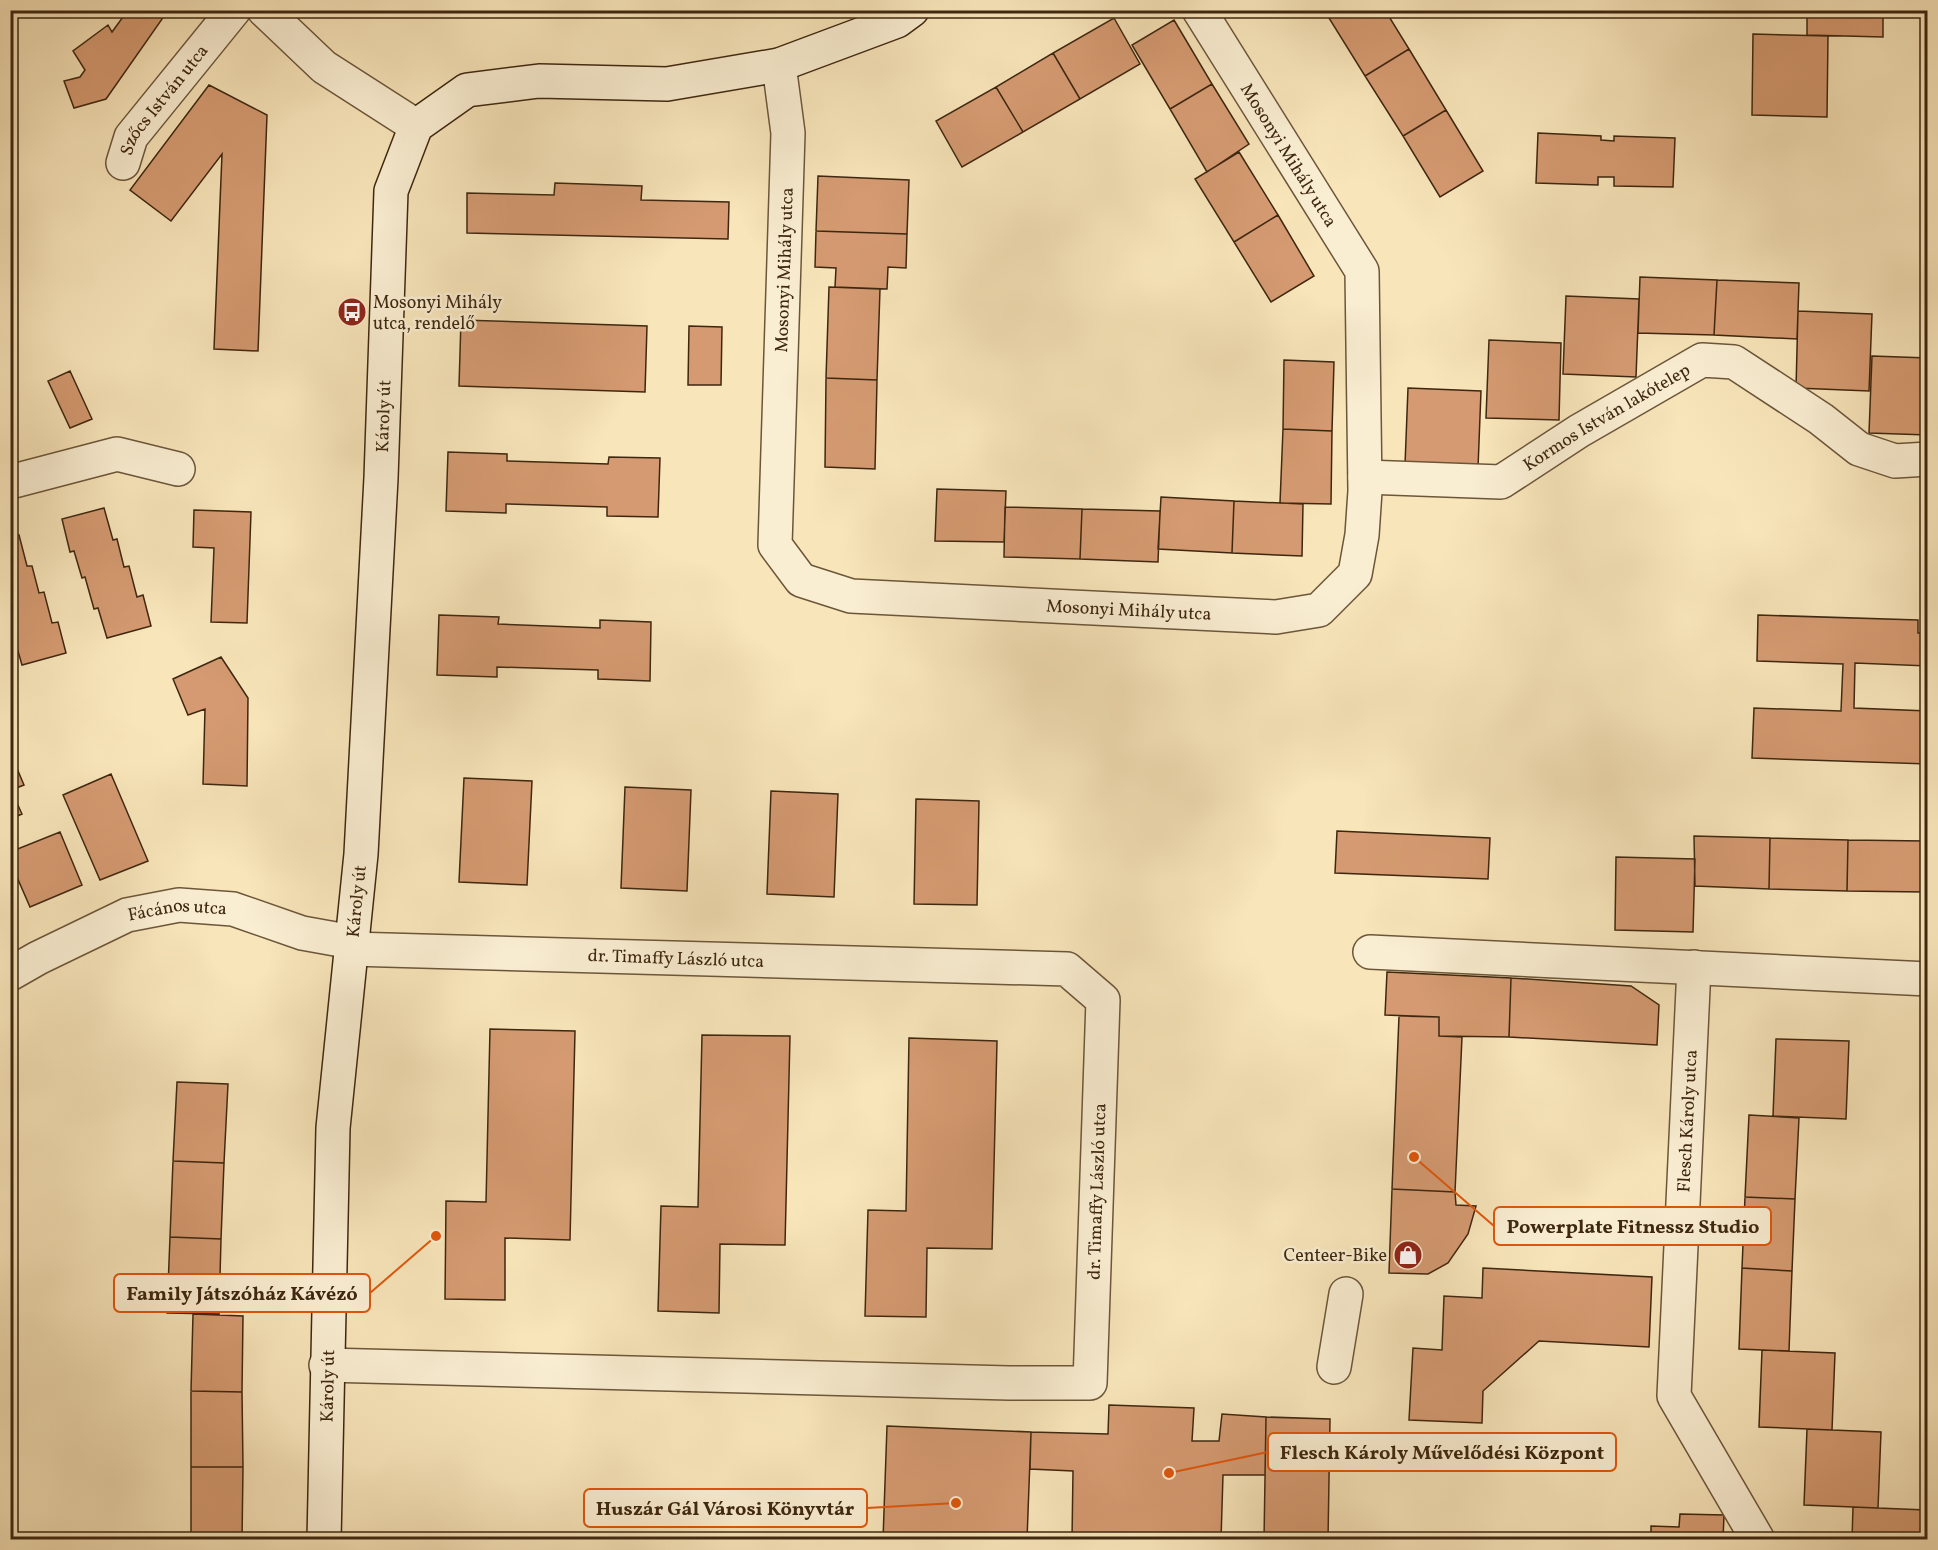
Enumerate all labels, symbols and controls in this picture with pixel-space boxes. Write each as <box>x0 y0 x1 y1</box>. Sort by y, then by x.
street label: Szőcs István utca <box>115 40 215 159</box>
street label: Mosonyi Mihály utca <box>1233 79 1342 233</box>
street label: Mosonyi Mihály utca <box>770 187 801 353</box>
place label: Mosonyi Mihály utca, rendelő <box>373 291 502 337</box>
bus stop icon: Mosonyi Mihály utca, rendelő <box>336 296 368 328</box>
street label: Kormos István lakótelep <box>1519 358 1695 478</box>
street label: Károly út <box>371 379 398 453</box>
street label: Mosonyi Mihály utca <box>1045 595 1212 628</box>
street label: Károly út <box>342 864 374 939</box>
street label: Fácános utca <box>126 894 228 929</box>
street label: dr. Timaffy László utca <box>587 944 765 975</box>
street label: Flesch Károly utca <box>1672 1049 1705 1193</box>
street label: dr. Timaffy László utca <box>1083 1103 1113 1280</box>
callout: Powerplate Fitnessz Studio <box>1494 1207 1771 1245</box>
text: Powerplate Fitnessz Studio <box>1507 1214 1759 1242</box>
shop icon: Centeer-Bike <box>1392 1239 1424 1271</box>
place label: Centeer-Bike <box>1284 1244 1387 1269</box>
callout: Family Játszóház Kávézó <box>114 1274 370 1312</box>
text: Family Játszóház Kávézó <box>126 1281 358 1309</box>
street label: Károly út <box>316 1349 342 1423</box>
callout: Flesch Károly Művelődési Központ <box>1268 1433 1616 1471</box>
text: Flesch Károly Művelődési Központ <box>1280 1440 1605 1468</box>
callout: Huszár Gál Városi Könyvtár <box>584 1489 867 1527</box>
text: Huszár Gál Városi Könyvtár <box>596 1496 855 1524</box>

